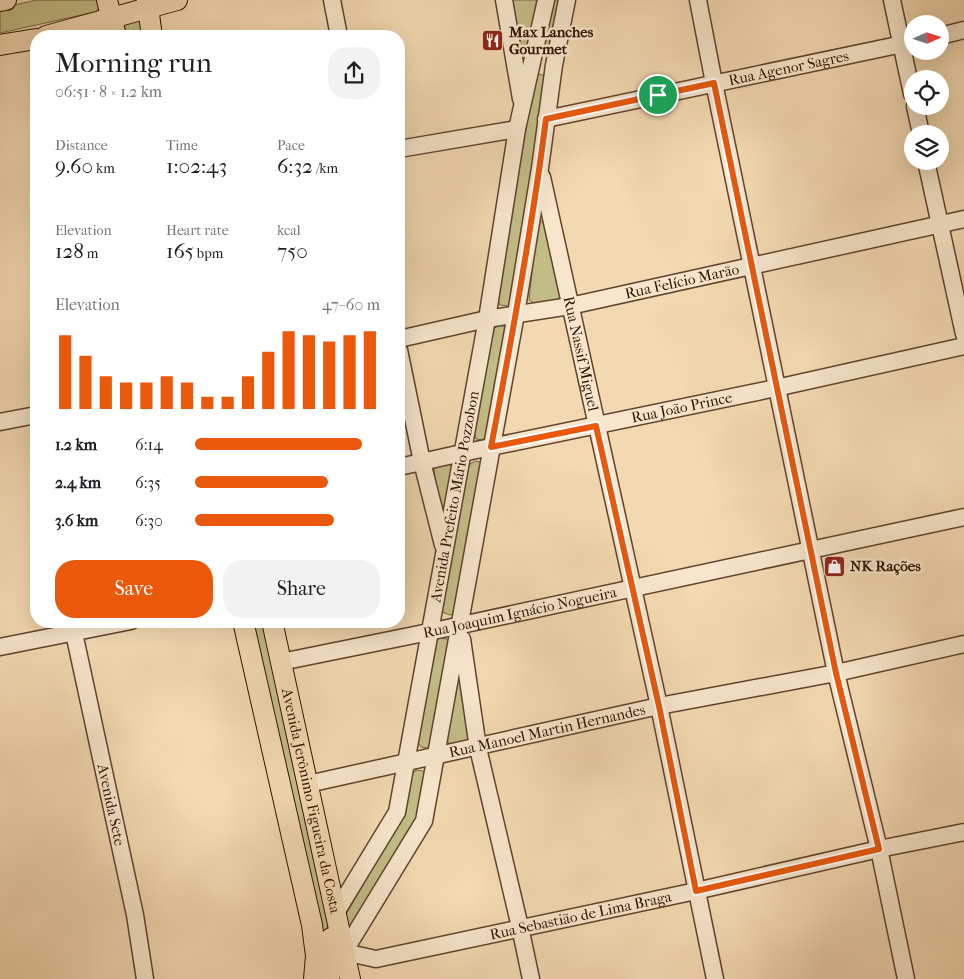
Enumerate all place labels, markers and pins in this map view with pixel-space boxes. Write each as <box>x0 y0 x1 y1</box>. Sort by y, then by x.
place label: Max Lanches Gourmet <box>508 23 594 58</box>
restaurant icon: Max Lanches Gourmet <box>481 29 505 53</box>
pin <box>637 74 679 116</box>
shop icon: NK Rações <box>822 554 846 578</box>
place label: NK Rações <box>850 557 921 576</box>

